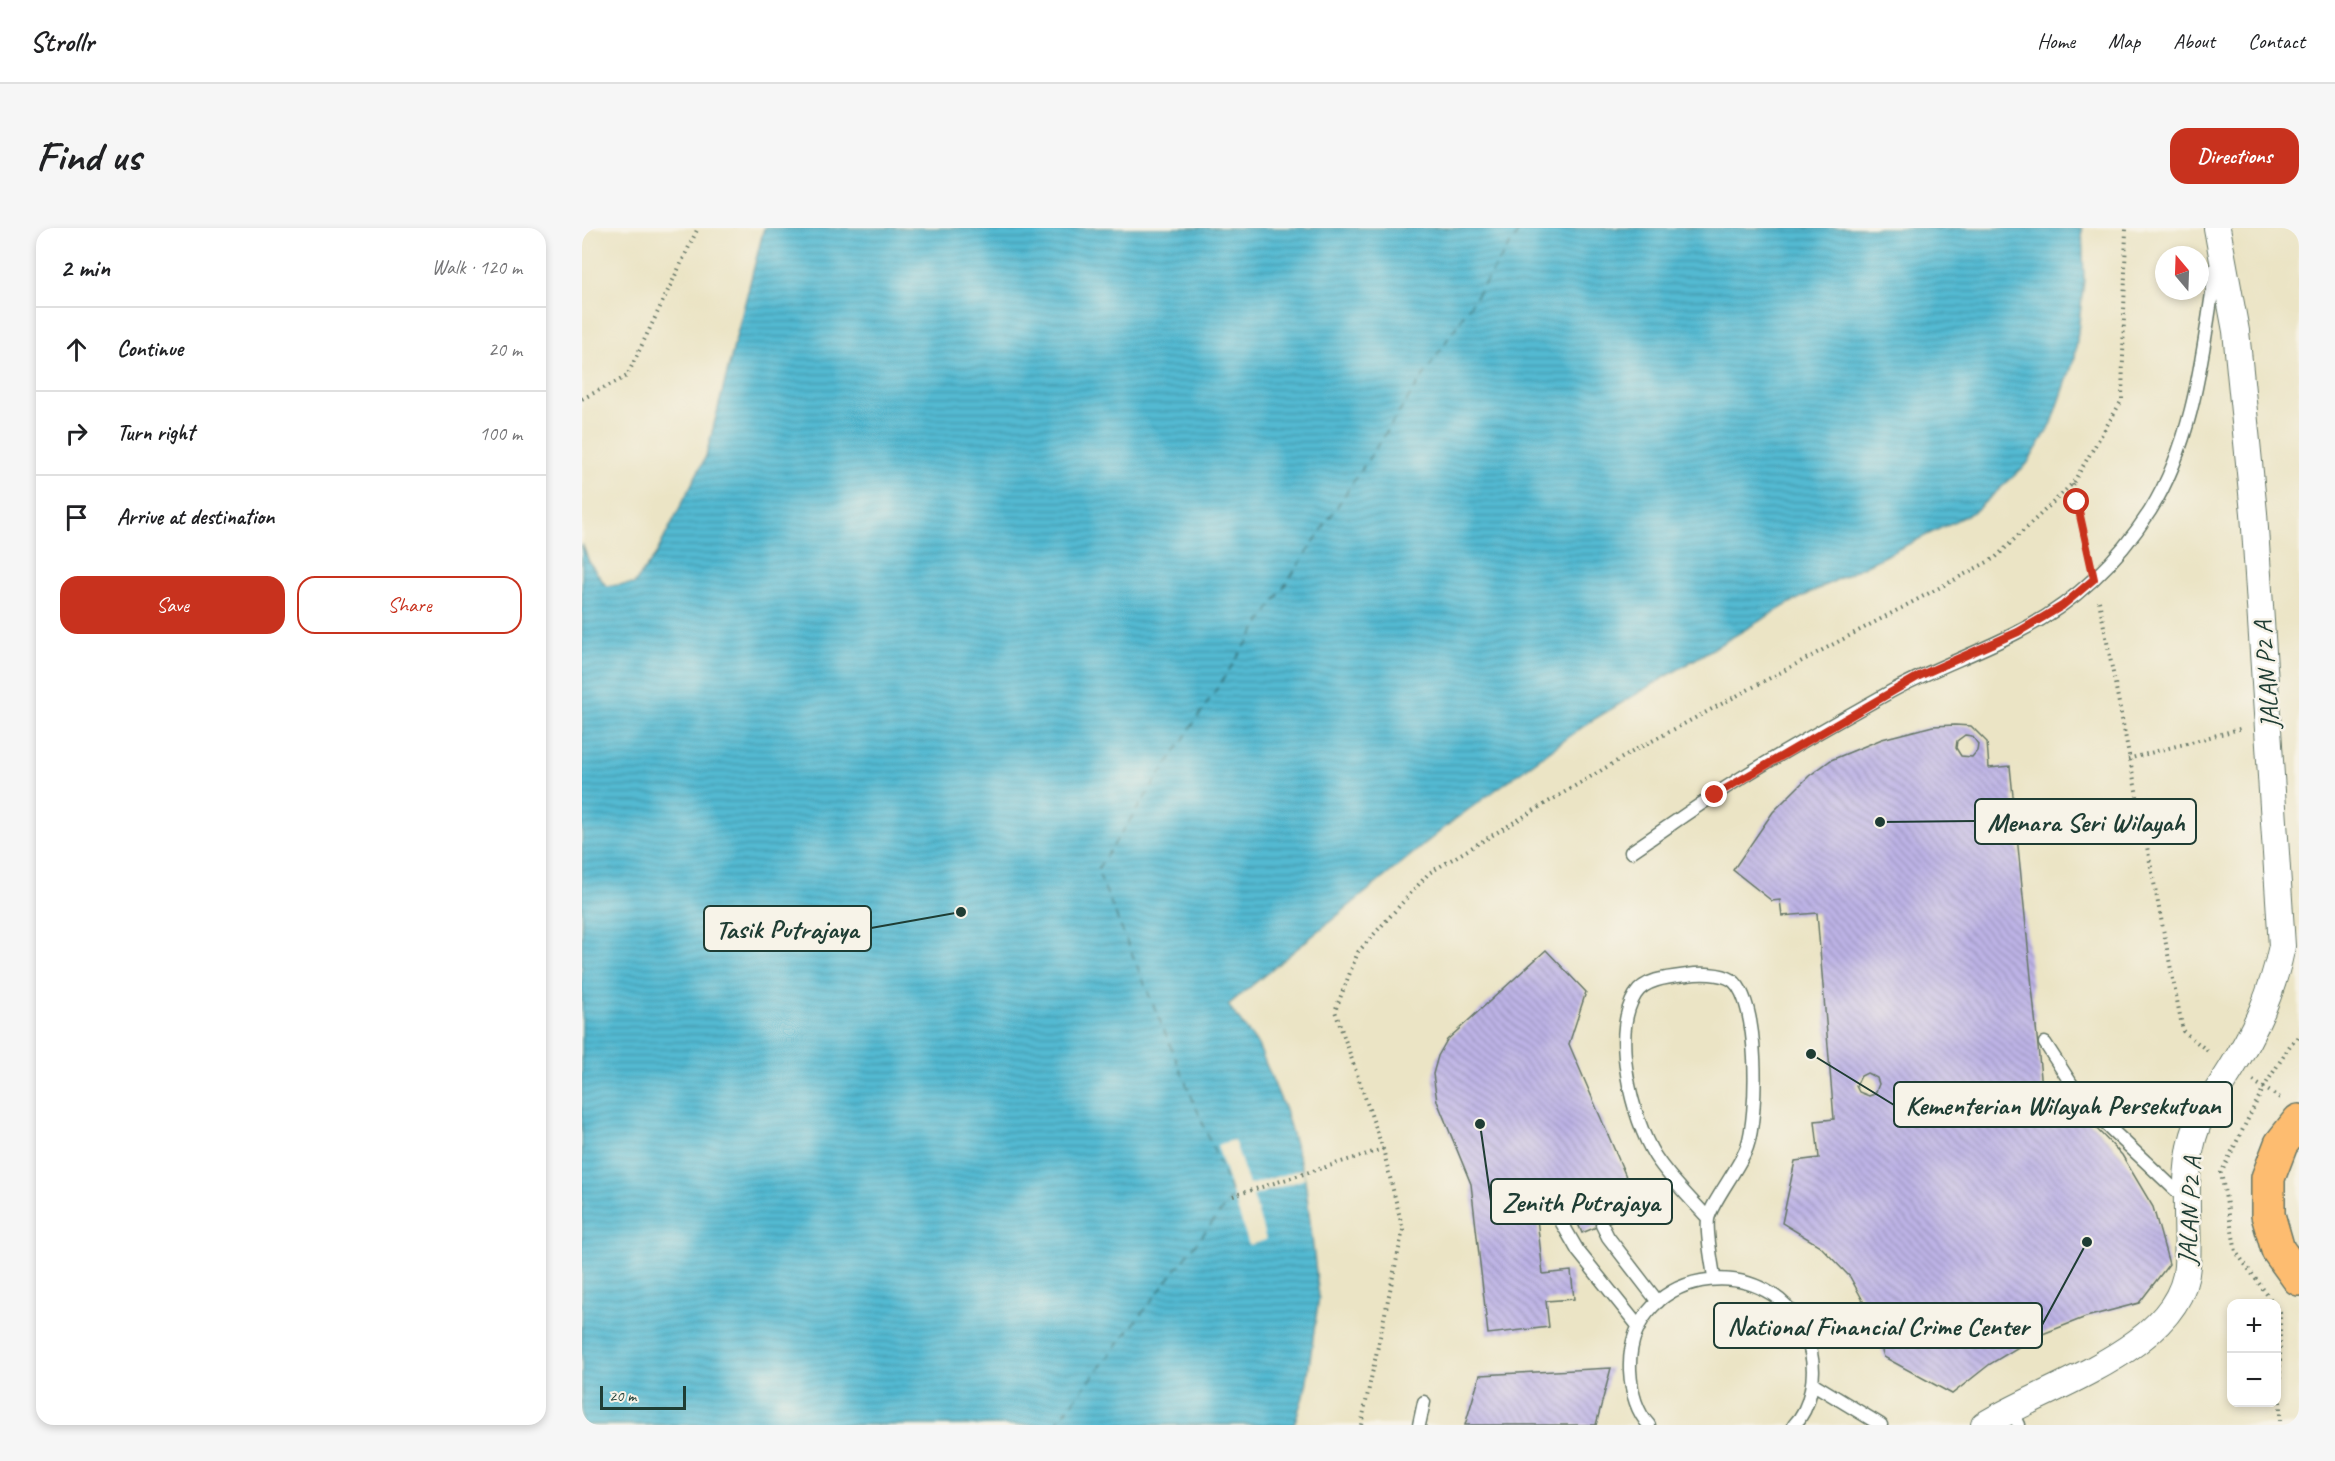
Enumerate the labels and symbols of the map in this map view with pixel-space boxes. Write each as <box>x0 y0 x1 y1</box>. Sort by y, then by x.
north arrow <box>2155 246 2209 300</box>
route start <box>2063 488 2089 514</box>
street label: JALAN P2 A <box>2246 618 2287 732</box>
route end <box>1701 781 1727 807</box>
callout: Menara Seri Wilayah <box>1975 799 2196 844</box>
text: Menara Seri Wilayah <box>1987 805 2185 839</box>
callout: Tasik Putrajaya <box>704 906 871 951</box>
text: Tasik Putrajaya <box>715 912 861 946</box>
callout: Kementerian Wilayah Persekutuan <box>1894 1082 2232 1127</box>
text: Kementerian Wilayah Persekutuan <box>1905 1088 2222 1122</box>
street label: JALAN P2 A <box>2170 1154 2209 1268</box>
callout: Zenith Putrajaya <box>1491 1179 1672 1224</box>
text: Zenith Putrajaya <box>1502 1185 1663 1219</box>
callout: National Financial Crime Center <box>1714 1303 2042 1348</box>
text: National Financial Crime Center <box>1727 1309 2032 1343</box>
scale bar <box>600 1383 686 1410</box>

